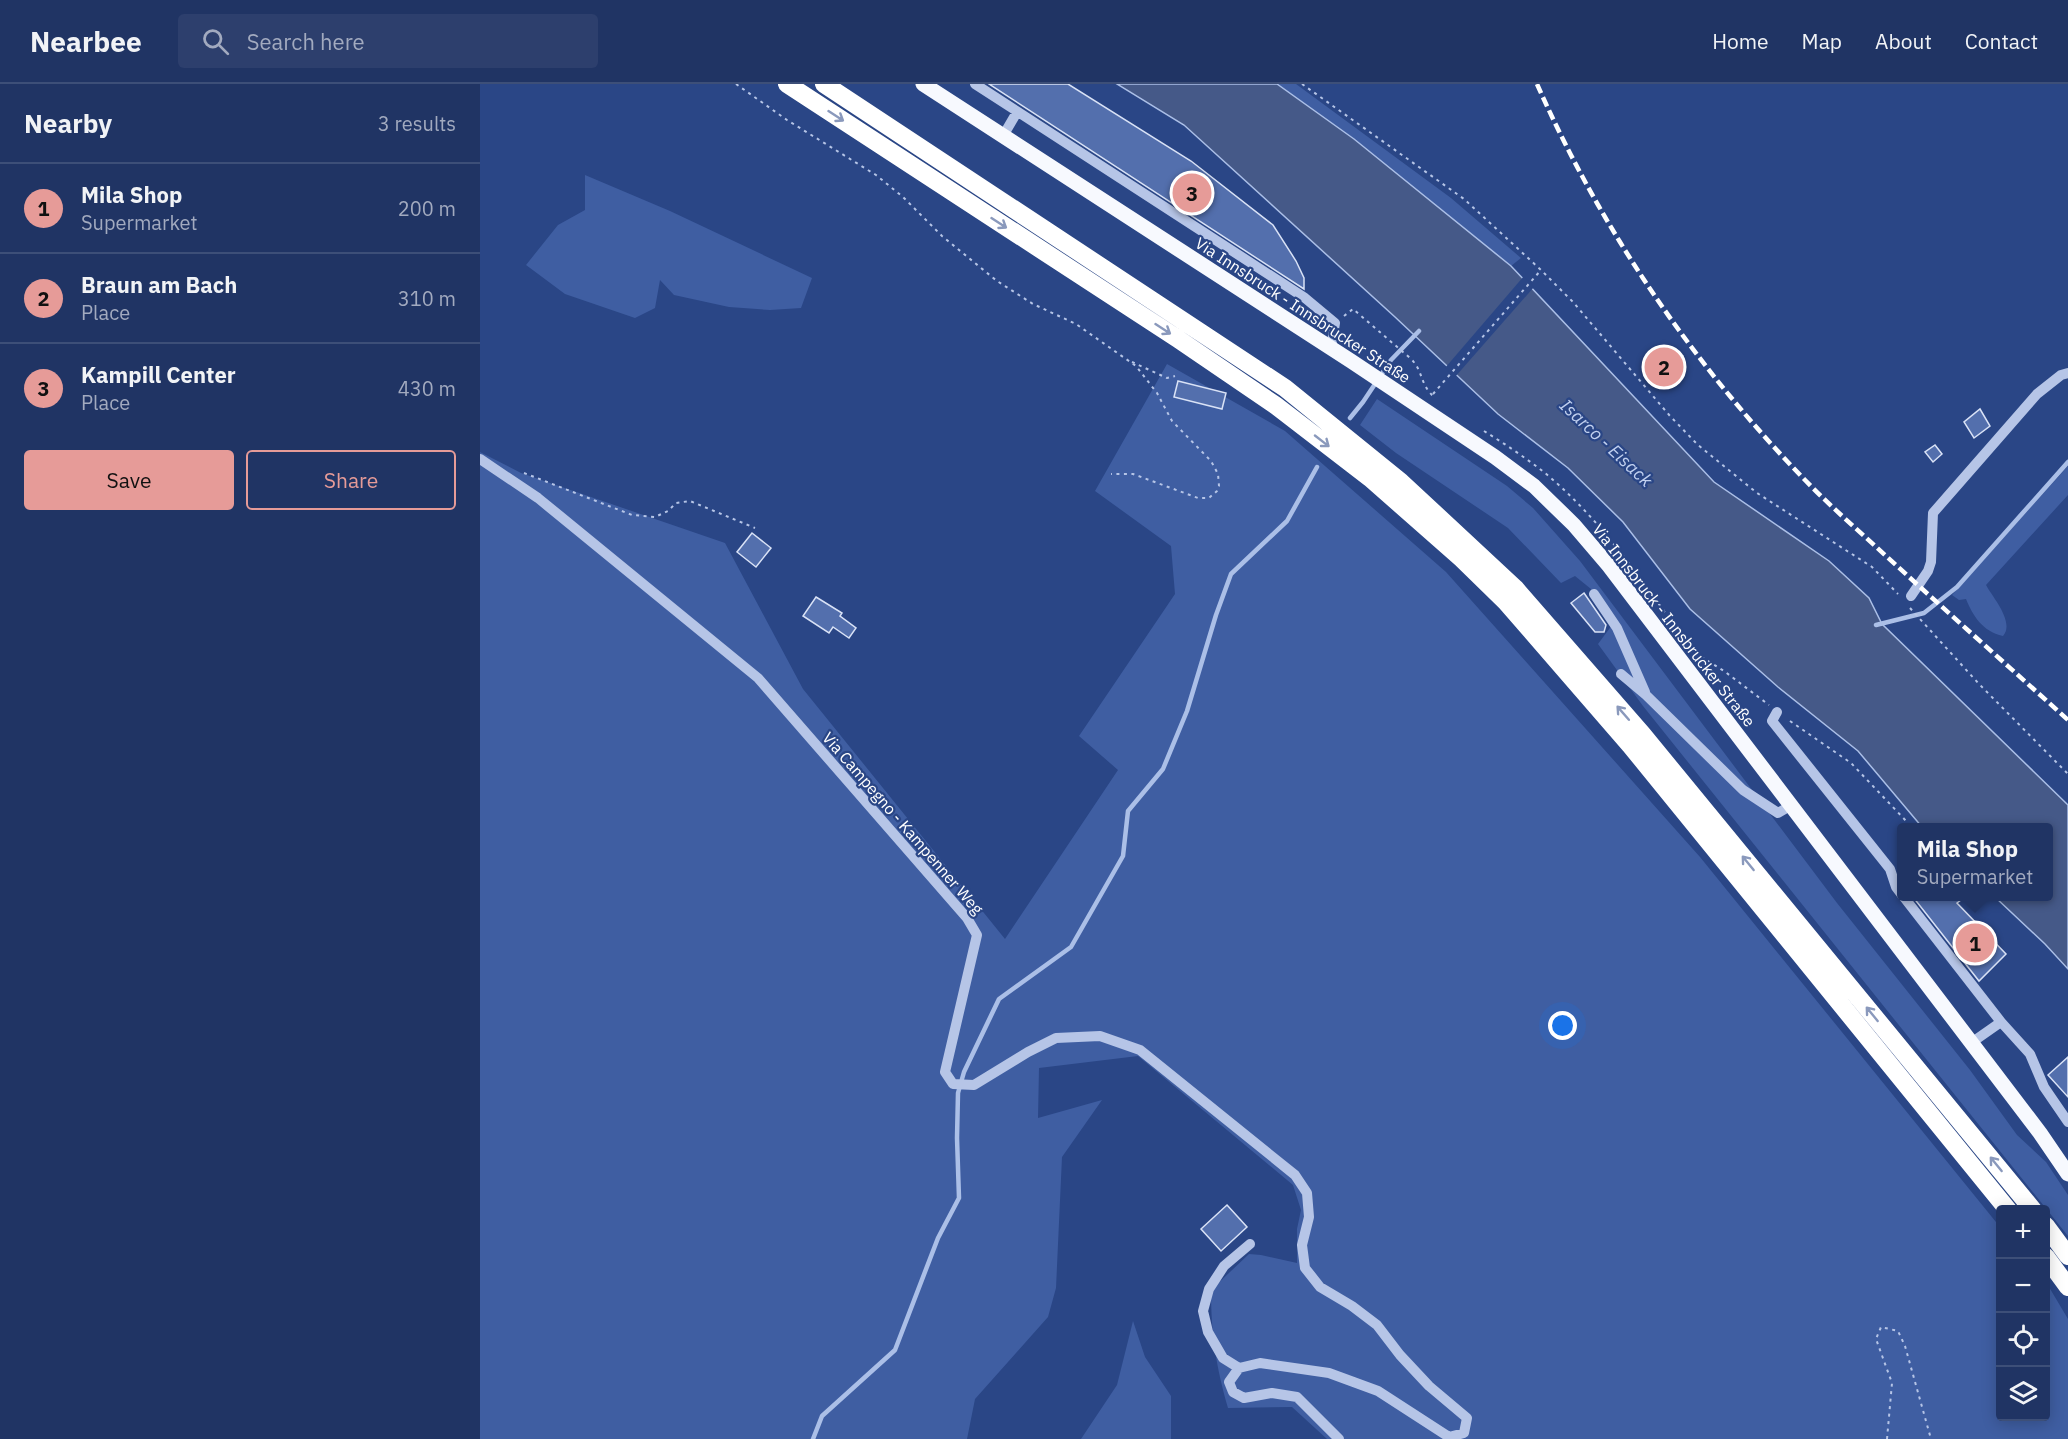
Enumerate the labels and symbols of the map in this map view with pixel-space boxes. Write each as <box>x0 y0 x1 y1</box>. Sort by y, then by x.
one-way arrow <box>827 110 844 122</box>
pin: 3 <box>1172 170 1212 216</box>
one-way arrow <box>990 217 1007 229</box>
street label: Via Innsbruck - Innsbrucker Straße <box>1192 233 1415 387</box>
one-way arrow <box>1154 323 1171 335</box>
pin: 2 <box>1644 344 1684 390</box>
water label: Isarco - Eisack <box>1555 394 1658 492</box>
one-way arrow <box>1314 434 1330 447</box>
street label: Via Innsbruck - Innsbrucker Straße <box>1588 519 1760 731</box>
one-way arrow <box>1616 706 1630 721</box>
street label: Via Campegno - Kampenner Weg <box>818 728 988 919</box>
one-way arrow <box>1741 856 1755 871</box>
pin: 1 <box>1956 920 1994 966</box>
one-way arrow <box>1865 1007 1879 1022</box>
your location <box>1548 1011 1577 1040</box>
one-way arrow <box>1989 1157 2003 1172</box>

